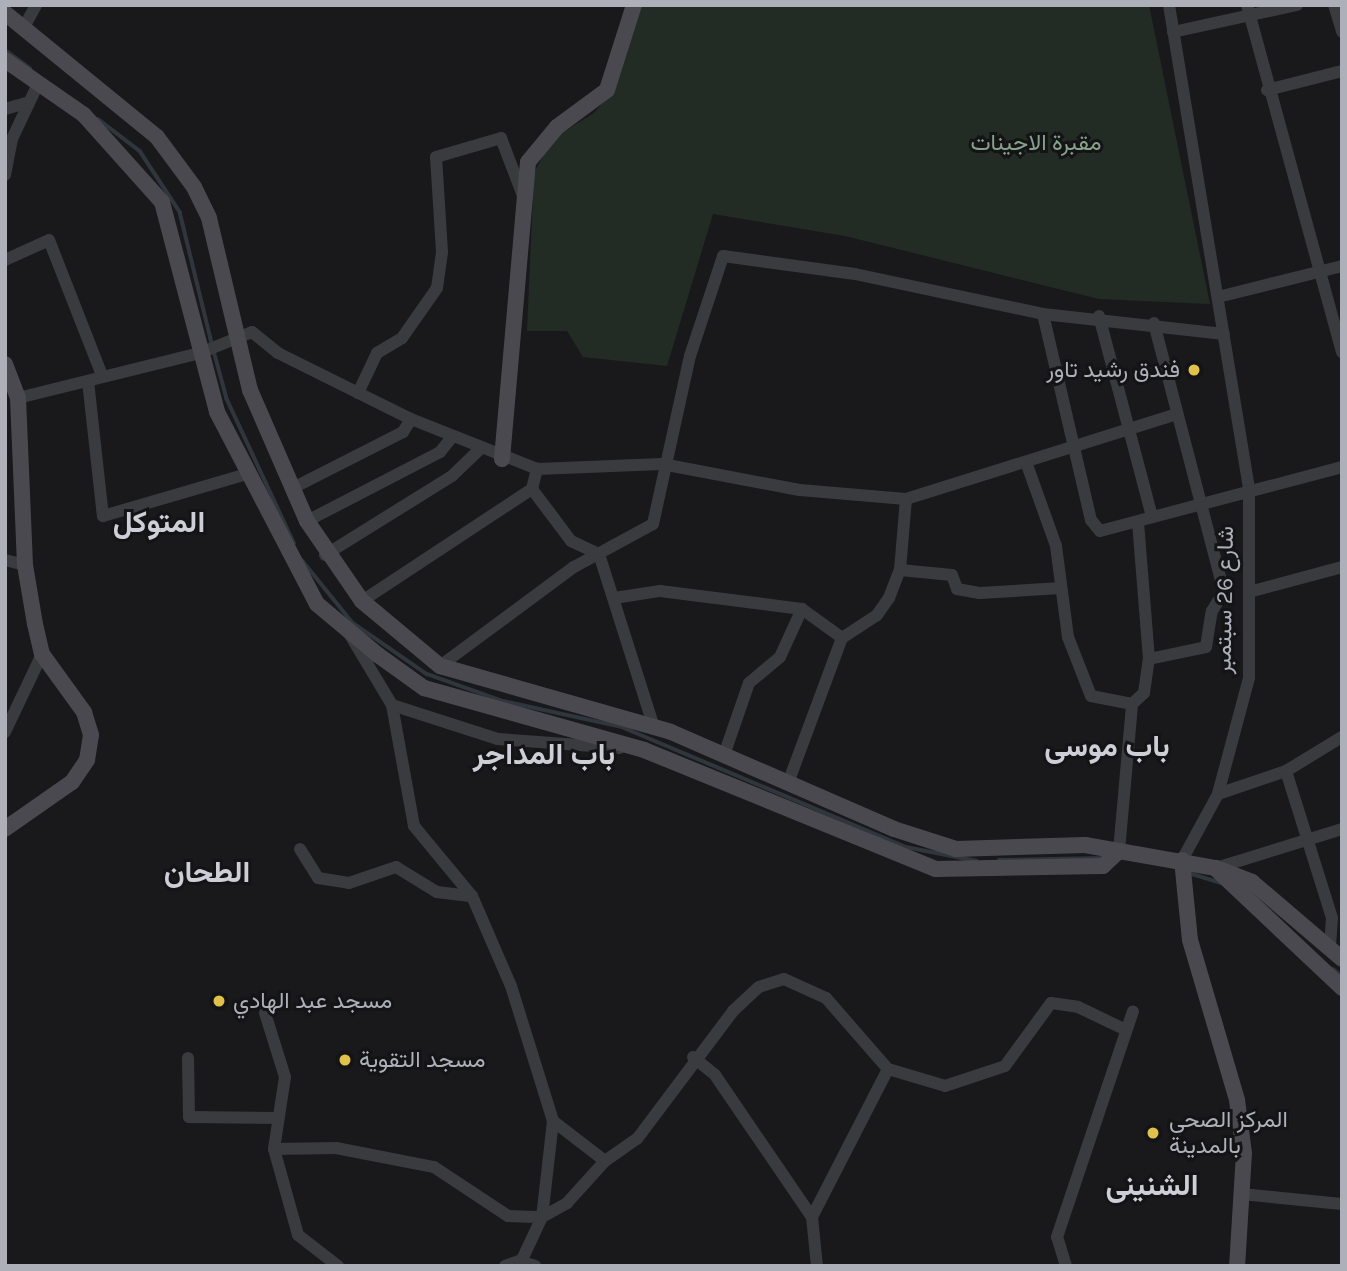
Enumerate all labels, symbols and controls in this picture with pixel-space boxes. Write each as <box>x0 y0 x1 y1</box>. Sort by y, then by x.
park label: مقبرة الاجينات <box>971 129 1101 157</box>
place label: فندق رشيد تاور <box>1046 356 1180 384</box>
marker: فندق رشيد تاور <box>1186 362 1202 378</box>
district label: المتوكل <box>113 504 205 540</box>
street label: شارع 26 سبتمبر <box>1210 526 1240 674</box>
district label: باب موسى <box>1044 728 1170 764</box>
district label: باب المداجر <box>473 736 615 772</box>
district label: الطحان <box>164 854 250 890</box>
place label: مسجد عبد الهادي <box>233 987 392 1015</box>
marker: مسجد عبد الهادي <box>211 993 227 1009</box>
place label: مسجد التقوية <box>359 1046 486 1074</box>
marker: مسجد التقوية <box>337 1052 353 1068</box>
place label: المركز الصحي بالمدينة <box>1169 1106 1288 1160</box>
marker: المركز الصحي بالمدينة <box>1143 1123 1163 1143</box>
district label: الشنينى <box>1106 1167 1198 1203</box>

